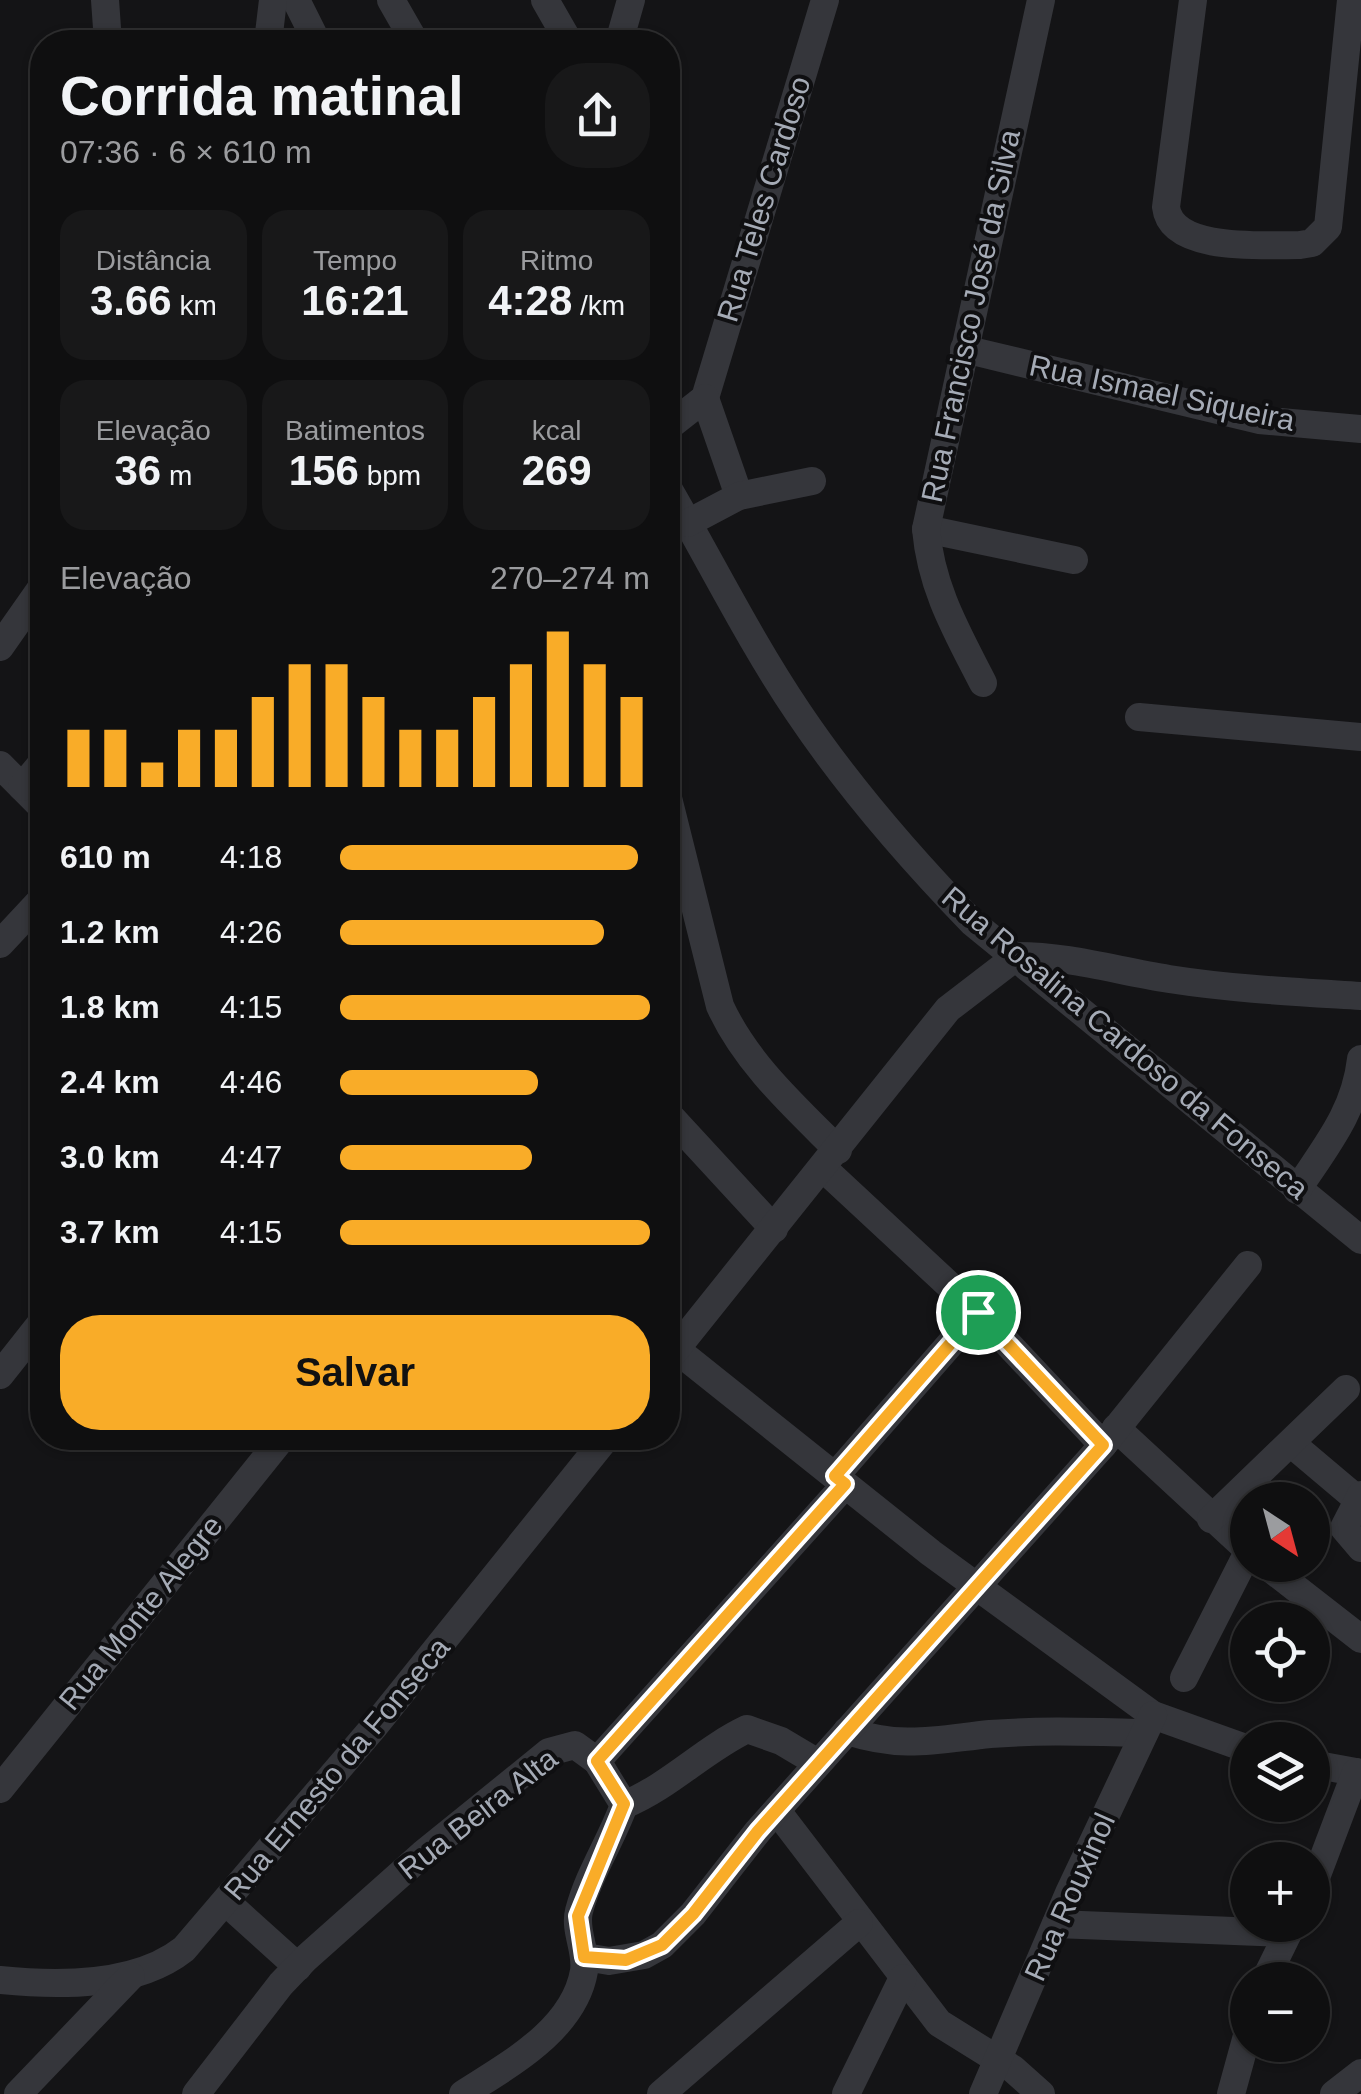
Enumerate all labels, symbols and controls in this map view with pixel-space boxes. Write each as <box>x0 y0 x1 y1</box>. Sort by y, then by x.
button: share <box>545 63 650 168</box>
text: Corrida matinal <box>60 65 463 127</box>
street label: Rua Teles Cardoso <box>711 72 817 325</box>
street label: Rua Francisco José da Silva <box>915 126 1026 505</box>
text: 07:36 · 6 × 610 m <box>60 134 312 170</box>
text: Distância <box>96 245 211 276</box>
text: Tempo <box>313 245 397 276</box>
text: Ritmo <box>520 245 593 276</box>
text: 3.66 <box>90 277 172 324</box>
text: 16:21 <box>301 277 409 324</box>
text: 4:28 <box>488 277 572 324</box>
text: km <box>172 290 217 321</box>
text: /km <box>572 290 625 321</box>
street label: Rua Ismael Siqueira <box>1027 348 1298 437</box>
text: Elevação <box>96 415 211 446</box>
text: Batimentos <box>285 415 425 446</box>
text: kcal <box>532 415 582 446</box>
text: 36 <box>114 447 161 494</box>
text: 156 <box>289 447 359 494</box>
text: 269 <box>522 447 592 494</box>
text: m <box>161 460 192 491</box>
text: bpm <box>359 460 421 491</box>
text: Elevação <box>60 560 192 596</box>
text: 270–274 m <box>490 560 650 596</box>
text: 610 m <box>60 839 151 875</box>
text: 4:18 <box>220 839 282 875</box>
street label: Rua Rosalina Cardoso da Fonseca <box>936 880 1315 1206</box>
text: 1.2 km <box>60 914 160 950</box>
text: 4:26 <box>220 914 282 950</box>
text: 1.8 km <box>60 989 160 1025</box>
text: 4:15 <box>220 989 282 1025</box>
text: 2.4 km <box>60 1064 160 1100</box>
text: 4:46 <box>220 1064 282 1100</box>
text: 3.0 km <box>60 1139 160 1175</box>
text: 4:47 <box>220 1139 282 1175</box>
text: 3.7 km <box>60 1214 160 1250</box>
text: 4:15 <box>220 1214 282 1250</box>
pin <box>936 1270 1021 1355</box>
icon: arrive <box>951 1285 1006 1340</box>
button: Salvar <box>60 1315 650 1430</box>
north arrow <box>1230 1482 1330 1582</box>
map controls <box>1230 1482 1330 2062</box>
street label: Rua Monte Alegre <box>52 1509 229 1716</box>
button: locate <box>1230 1602 1330 1702</box>
street label: Rua Ernesto da Fonseca <box>217 1631 456 1906</box>
button: layers <box>1230 1722 1330 1822</box>
street label: Rua Beira Alta <box>392 1741 564 1886</box>
street label: Rua Rouxinol <box>1018 1808 1121 1986</box>
button: + <box>1230 1842 1330 1942</box>
button: − <box>1230 1962 1330 2062</box>

